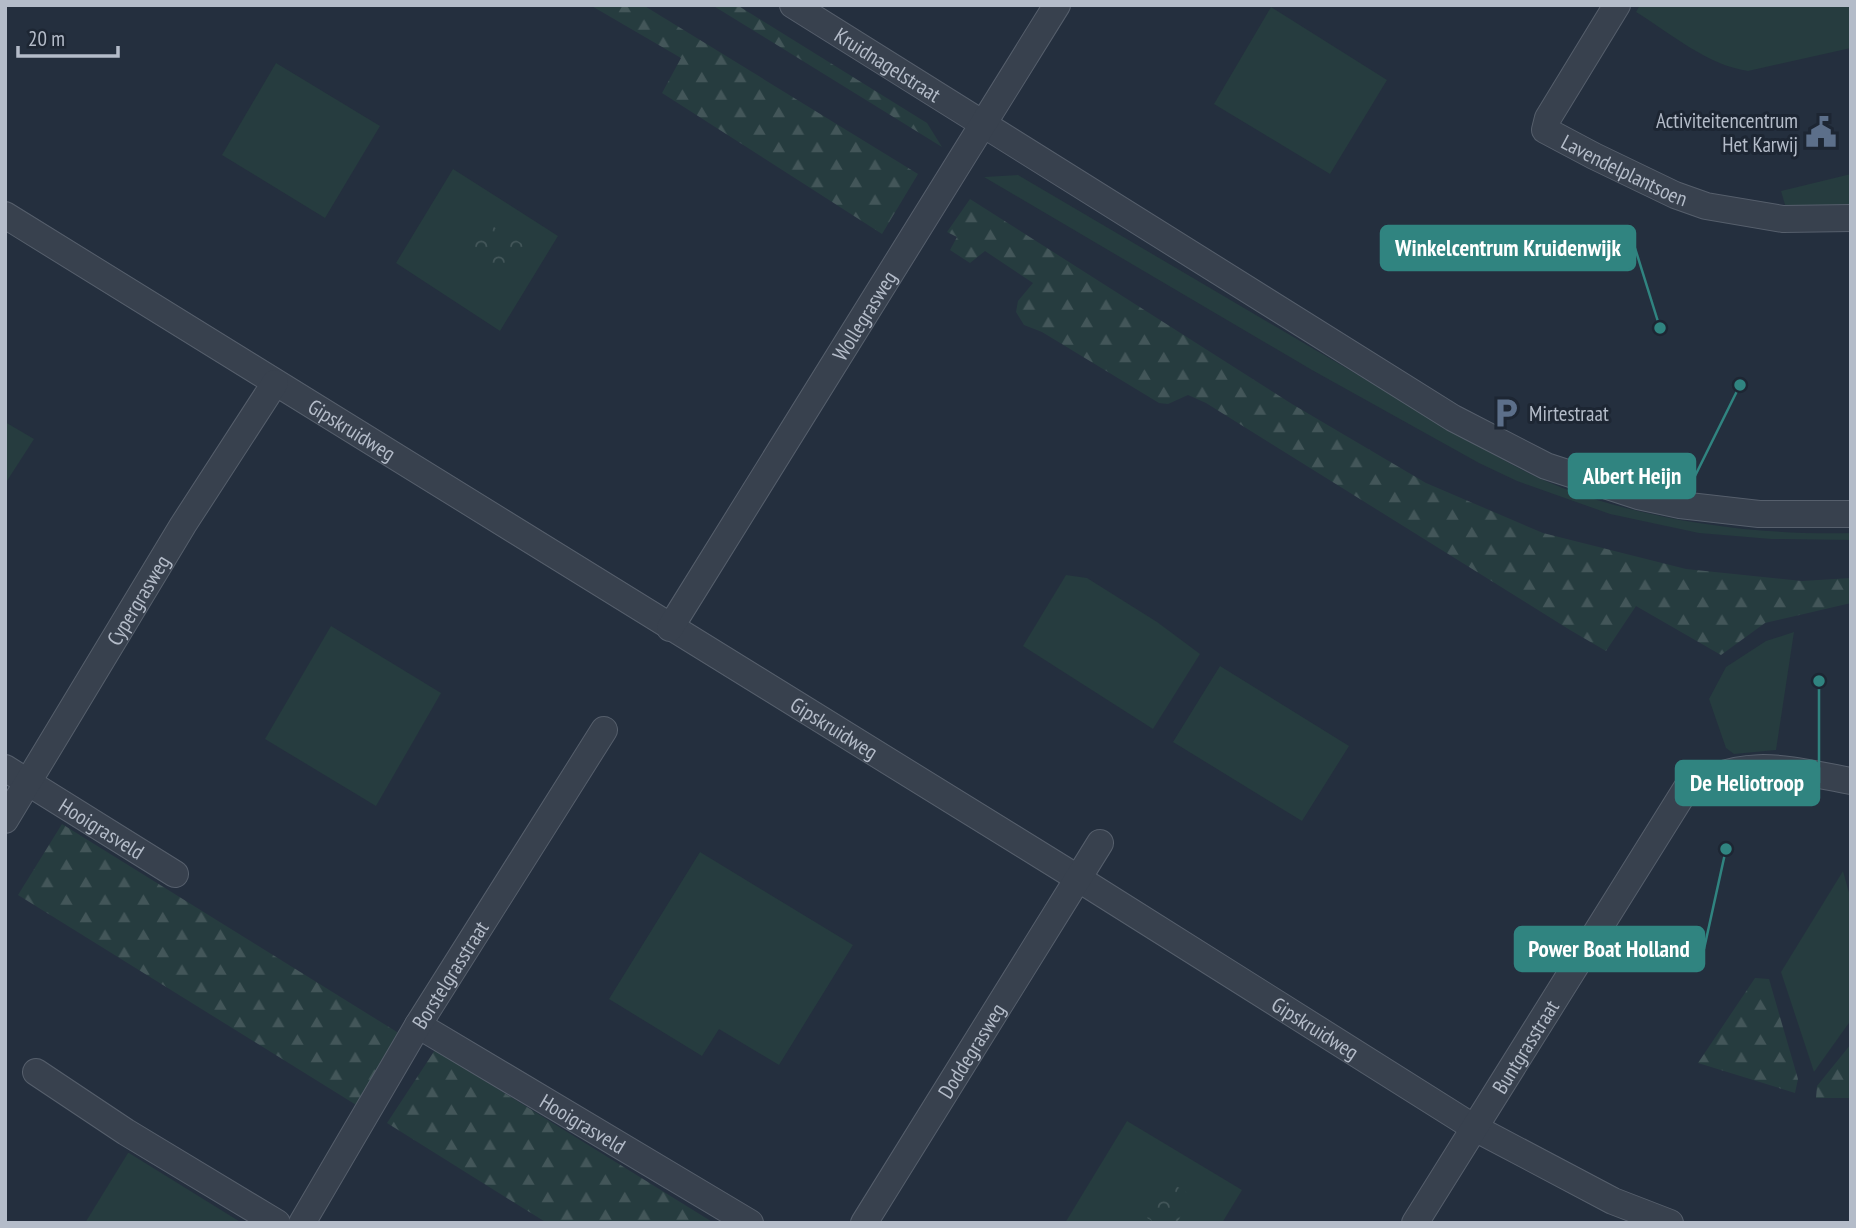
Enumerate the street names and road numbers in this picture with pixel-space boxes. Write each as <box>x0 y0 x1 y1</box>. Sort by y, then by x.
street label: Kruidnagelstraat <box>830 21 946 108</box>
street label: Lavendelplantsoen <box>1557 128 1691 212</box>
street label: Wollegrasweg <box>826 265 902 365</box>
street label: Gipskruidweg <box>303 392 401 467</box>
street label: Cypergrasweg <box>100 550 175 650</box>
street label: Gipskruidweg <box>786 691 883 765</box>
street label: Hooigrasveld <box>54 792 149 865</box>
street label: Borstelgrasstraat <box>406 915 494 1034</box>
street label: Gipskruidweg <box>1267 990 1364 1065</box>
street label: Buntgrasstraat <box>1486 994 1565 1098</box>
street label: Doddegrasweg <box>931 998 1011 1103</box>
street label: Hooigrasveld <box>535 1087 631 1159</box>

